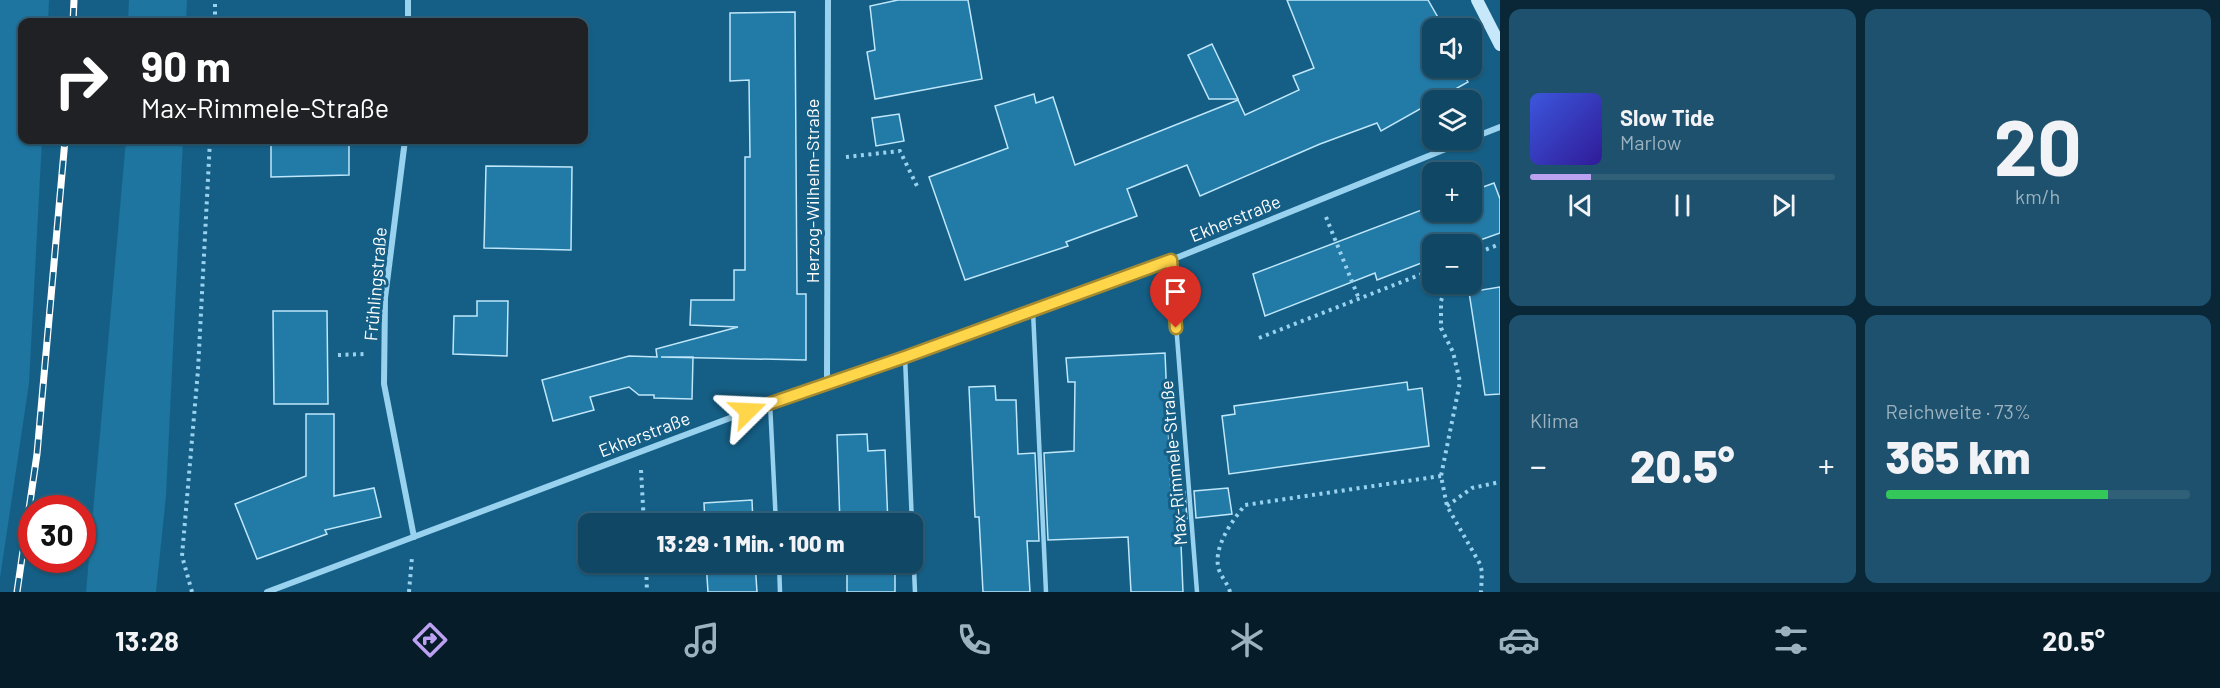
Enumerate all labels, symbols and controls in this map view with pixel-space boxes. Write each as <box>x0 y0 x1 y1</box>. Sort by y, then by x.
map controls <box>1422 18 1482 294</box>
button: sound <box>1422 18 1482 78</box>
text: 90 m <box>141 40 231 90</box>
icon: right <box>42 42 120 120</box>
button: layers <box>1422 90 1482 150</box>
text: Max-Rimmele-Straße <box>141 91 389 123</box>
text: 20 <box>1994 98 2082 192</box>
street label: Herzog-Wilhelm-Straße <box>801 99 823 283</box>
text: Slow Tide <box>1620 104 1715 130</box>
text: Marlow <box>1620 130 1681 154</box>
button: + <box>1422 162 1482 222</box>
text: km/h <box>2015 184 2060 208</box>
icon: previous <box>1564 189 1597 222</box>
icon: pause <box>1666 189 1699 222</box>
icon: next <box>1767 189 1800 222</box>
street label: Ekherstraße <box>1186 190 1284 246</box>
street label: Frühlingstraße <box>359 226 391 342</box>
button: − <box>1422 234 1482 294</box>
pin <box>1150 266 1201 328</box>
icon: arrive <box>1159 275 1192 308</box>
position arrow <box>716 379 780 443</box>
street label: Max-Rimmele-Straße <box>1155 380 1191 546</box>
text: Reichweite · 73% <box>1886 399 2031 423</box>
street label: Ekherstraße <box>595 407 693 461</box>
text: Klima <box>1530 408 1579 432</box>
text: 365 km <box>1886 429 2031 483</box>
text: 20.5° <box>1630 438 1735 492</box>
text: − <box>1530 445 1547 485</box>
text: + <box>1818 445 1835 485</box>
speed limit sign: 30 <box>18 495 96 573</box>
text: 13:29 · 1 Min. · 100 m <box>657 530 844 556</box>
icon: directions <box>409 619 451 661</box>
icon: music <box>681 619 723 661</box>
icon: phone <box>953 619 995 661</box>
icon: climate <box>1226 619 1268 661</box>
icon: car <box>1498 619 1540 661</box>
icon: filters <box>1770 619 1812 661</box>
text: 13:28 <box>115 624 179 656</box>
text: 20.5° <box>2042 624 2105 656</box>

